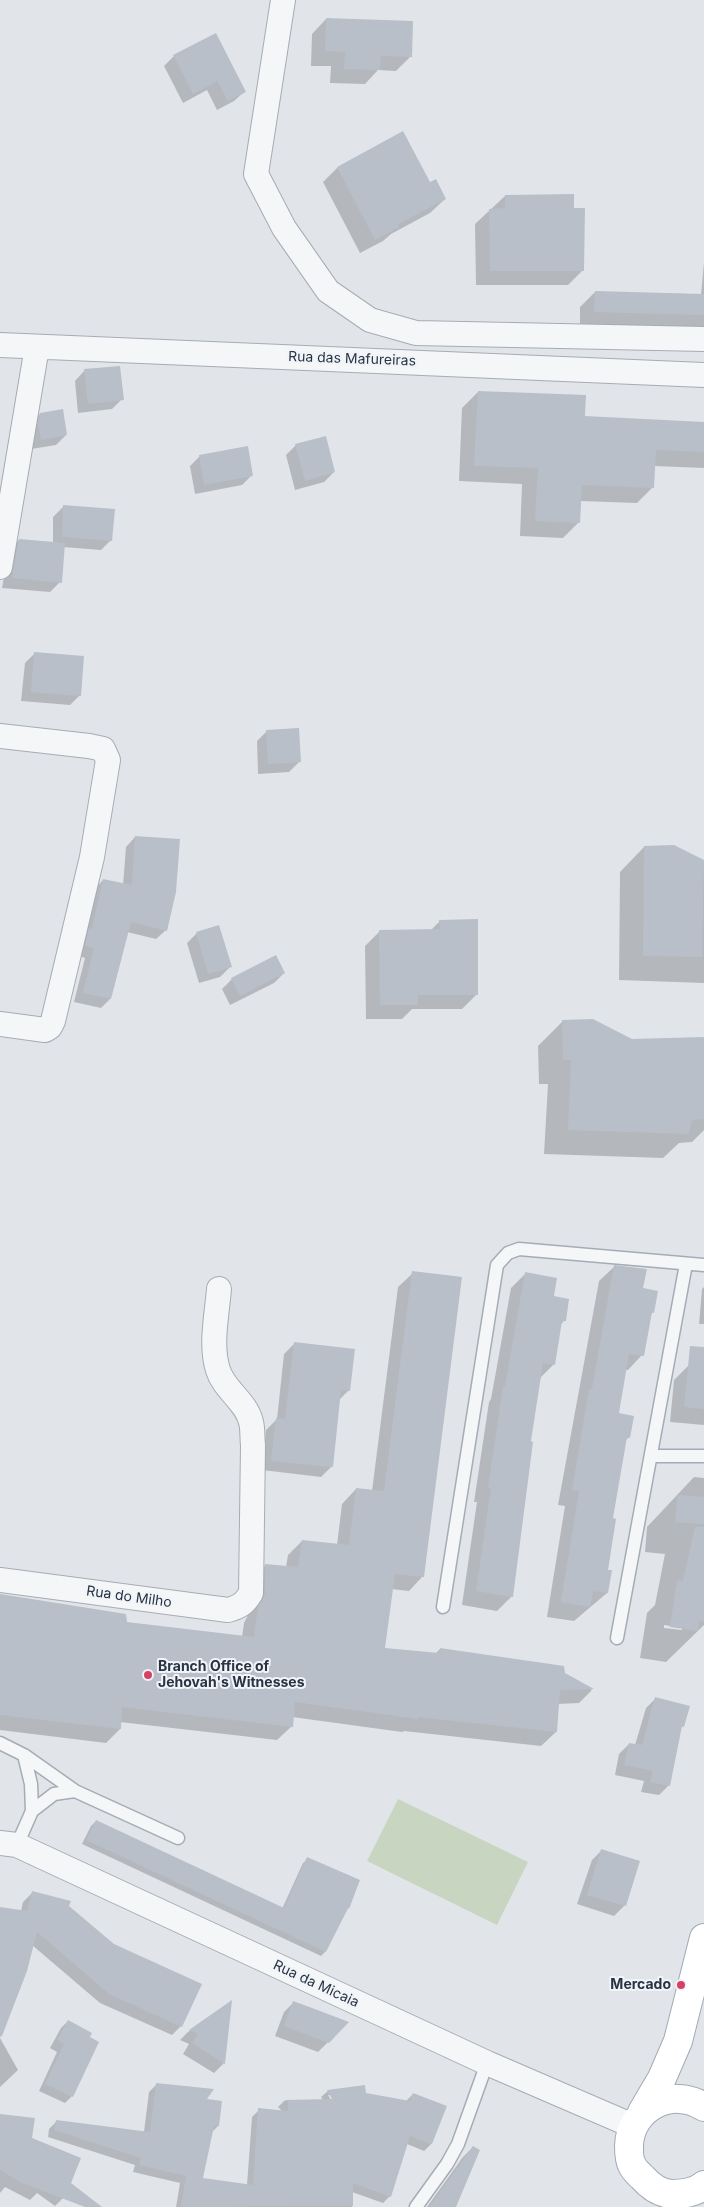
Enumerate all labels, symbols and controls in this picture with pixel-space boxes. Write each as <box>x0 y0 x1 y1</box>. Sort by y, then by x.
street label: Rua das Mafureiras <box>288 348 416 370</box>
street label: Rua do Milho <box>85 1583 173 1611</box>
place label: Branch Office of Jehovah's Witnesses <box>158 1659 305 1691</box>
marker: Branch Office of Jehovah's Witnesses <box>142 1669 154 1681</box>
street label: Rua da Micaia <box>270 1957 362 2011</box>
place label: Mercado <box>610 1977 671 1993</box>
marker: Mercado <box>675 1979 687 1991</box>

